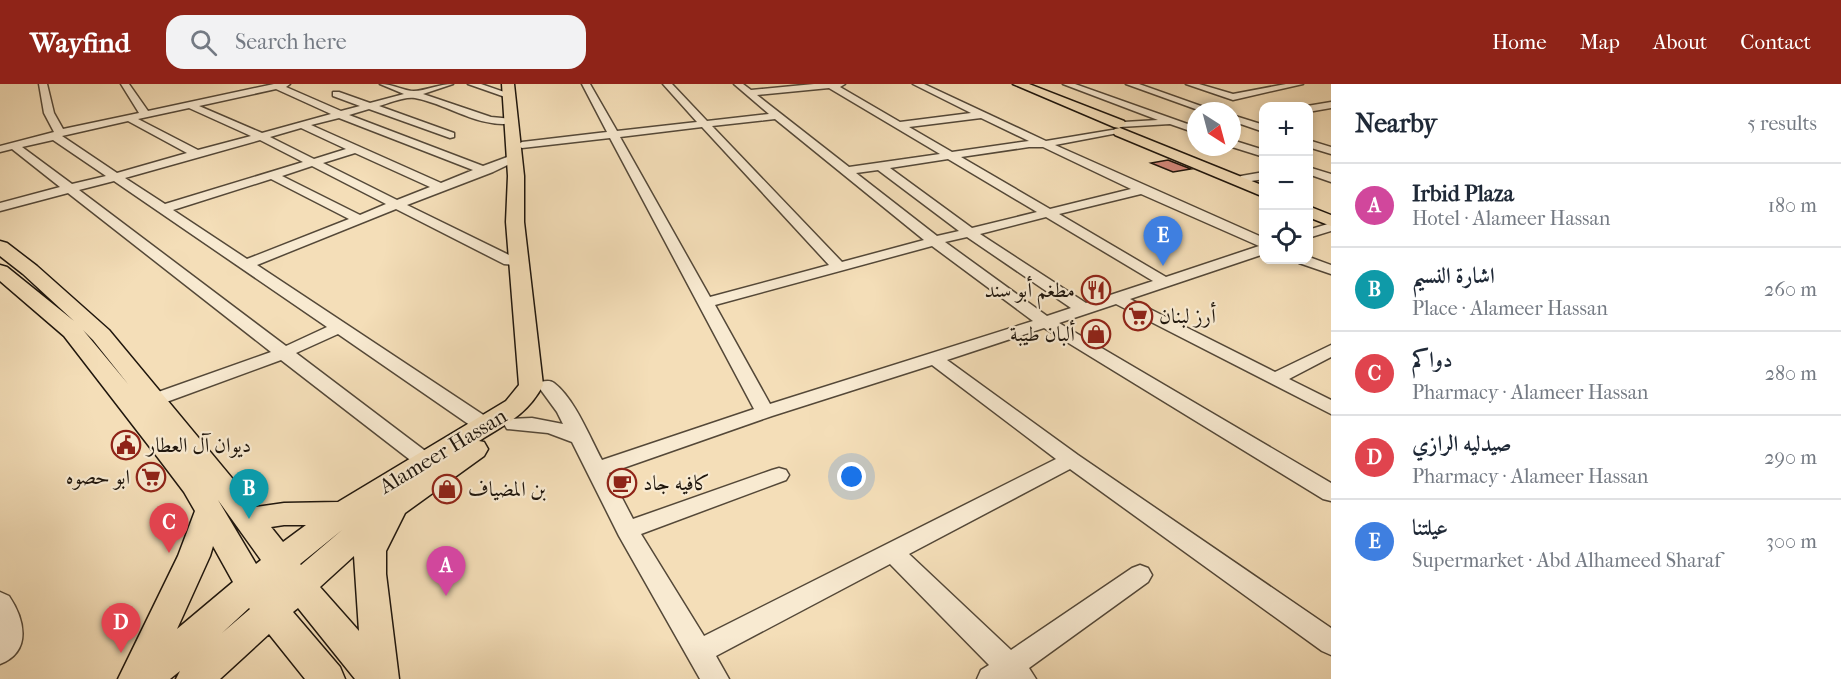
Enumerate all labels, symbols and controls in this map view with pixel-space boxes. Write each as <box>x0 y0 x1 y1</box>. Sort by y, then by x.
search box <box>166 15 586 69</box>
text: Wayfind <box>30 26 130 59</box>
icon: search <box>187 26 220 59</box>
text: Search here <box>235 29 347 55</box>
text: Home <box>1492 30 1547 54</box>
text: Map <box>1580 30 1620 54</box>
text: About <box>1653 30 1707 54</box>
text: Contact <box>1740 30 1811 54</box>
north arrow <box>1187 102 1241 156</box>
map controls <box>1259 102 1313 264</box>
button: + <box>1259 102 1313 156</box>
text: Nearby <box>1355 108 1437 139</box>
text: 5 results <box>1747 112 1817 135</box>
button: − <box>1259 156 1313 210</box>
text: Irbid Plaza <box>1412 181 1514 207</box>
text: A <box>1368 194 1381 217</box>
text: 180 m <box>1768 194 1817 217</box>
text: Hotel · Alameer Hassan <box>1412 207 1610 230</box>
button: locate <box>1259 210 1313 264</box>
pin: E <box>1144 216 1182 266</box>
text: اشارة النسيم <box>1412 263 1495 289</box>
restaurant icon: مطغم أبو سند <box>1080 274 1112 306</box>
place label: مطغم أبو سند <box>985 275 1075 310</box>
text: B <box>1368 278 1381 301</box>
text: 260 m <box>1764 278 1817 301</box>
text: Place · Alameer Hassan <box>1412 297 1608 320</box>
supermarket icon: أرز لبنان <box>1122 300 1154 332</box>
place label: أرز لبنان <box>1159 301 1216 329</box>
shop icon: ألبان طيبة <box>1080 318 1112 350</box>
place label: ألبان طيبة <box>1010 319 1075 347</box>
text: دواكم <box>1412 347 1453 373</box>
text: C <box>1368 362 1381 385</box>
text: 280 m <box>1765 362 1817 385</box>
text: Pharmacy · Alameer Hassan <box>1412 381 1648 404</box>
street label: Alameer Hassan <box>374 404 511 499</box>
public building icon: ديوان آل العطار <box>110 429 142 461</box>
text: صيدليه الرازي <box>1412 431 1512 457</box>
place label: ديوان آل العطار <box>145 432 251 458</box>
text: D <box>1367 446 1382 469</box>
text: 290 m <box>1764 446 1817 469</box>
supermarket icon: ابو حصوه <box>135 461 167 493</box>
your location <box>837 462 866 491</box>
place label: ابو حصوه <box>66 465 130 490</box>
text: Pharmacy · Alameer Hassan <box>1412 465 1648 488</box>
cafe icon: كافيه جاد <box>606 467 638 499</box>
pin: B <box>230 470 268 519</box>
place label: كافيه جاد <box>643 471 710 495</box>
shop icon: بن المضياف <box>431 473 463 505</box>
place label: بن المضياف <box>468 477 546 501</box>
pin: C <box>150 504 188 553</box>
text: عيلتنا <box>1412 515 1448 541</box>
text: E <box>1368 530 1381 553</box>
text: 300 m <box>1766 530 1817 553</box>
pin: A <box>426 546 466 596</box>
text: Supermarket · Abd Alhameed Sharaf <box>1412 549 1721 572</box>
pin: D <box>102 604 140 653</box>

